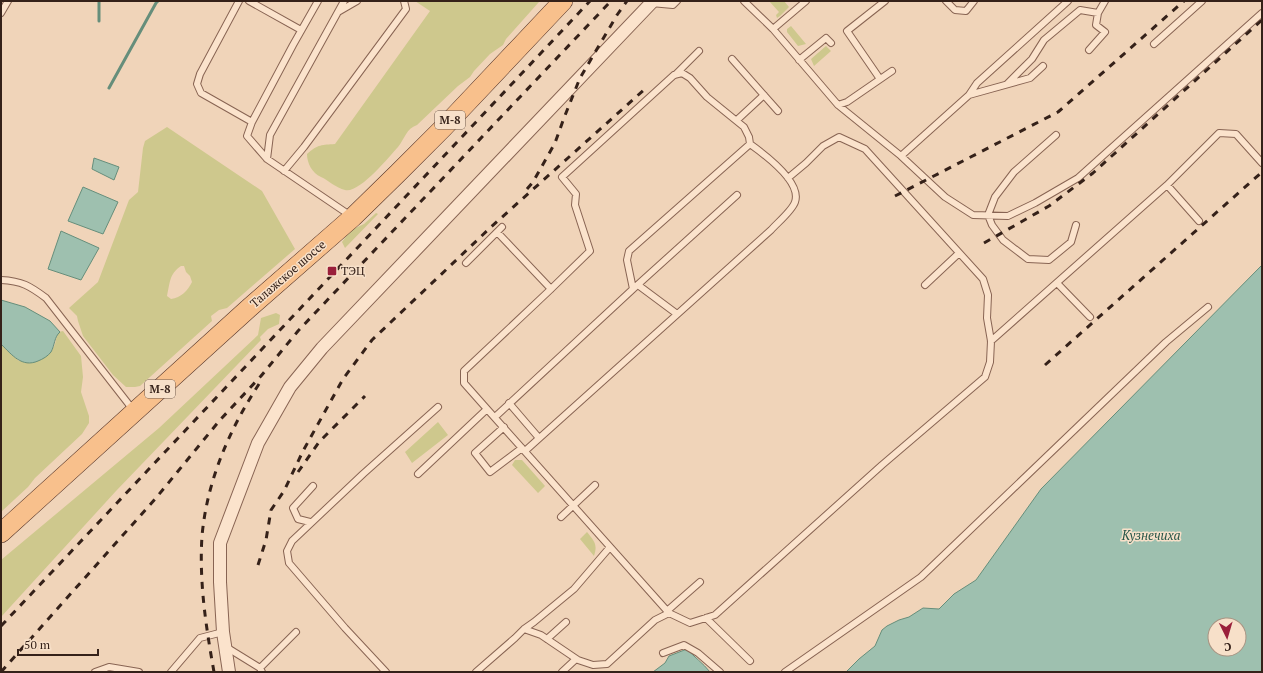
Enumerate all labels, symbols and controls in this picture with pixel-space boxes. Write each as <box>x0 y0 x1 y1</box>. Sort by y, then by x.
road number: М-8 <box>435 111 465 129</box>
street label: Талажское шоссе <box>247 237 329 311</box>
place label: ТЭЦ <box>341 263 365 278</box>
marker: ТЭЦ <box>326 265 338 277</box>
road number: М-8 <box>145 380 175 398</box>
water label: Кузнечиха <box>1121 526 1180 544</box>
north arrow <box>1207 617 1247 657</box>
scale bar <box>18 631 98 657</box>
text: 50 m <box>24 637 51 652</box>
text: С <box>1224 640 1232 654</box>

